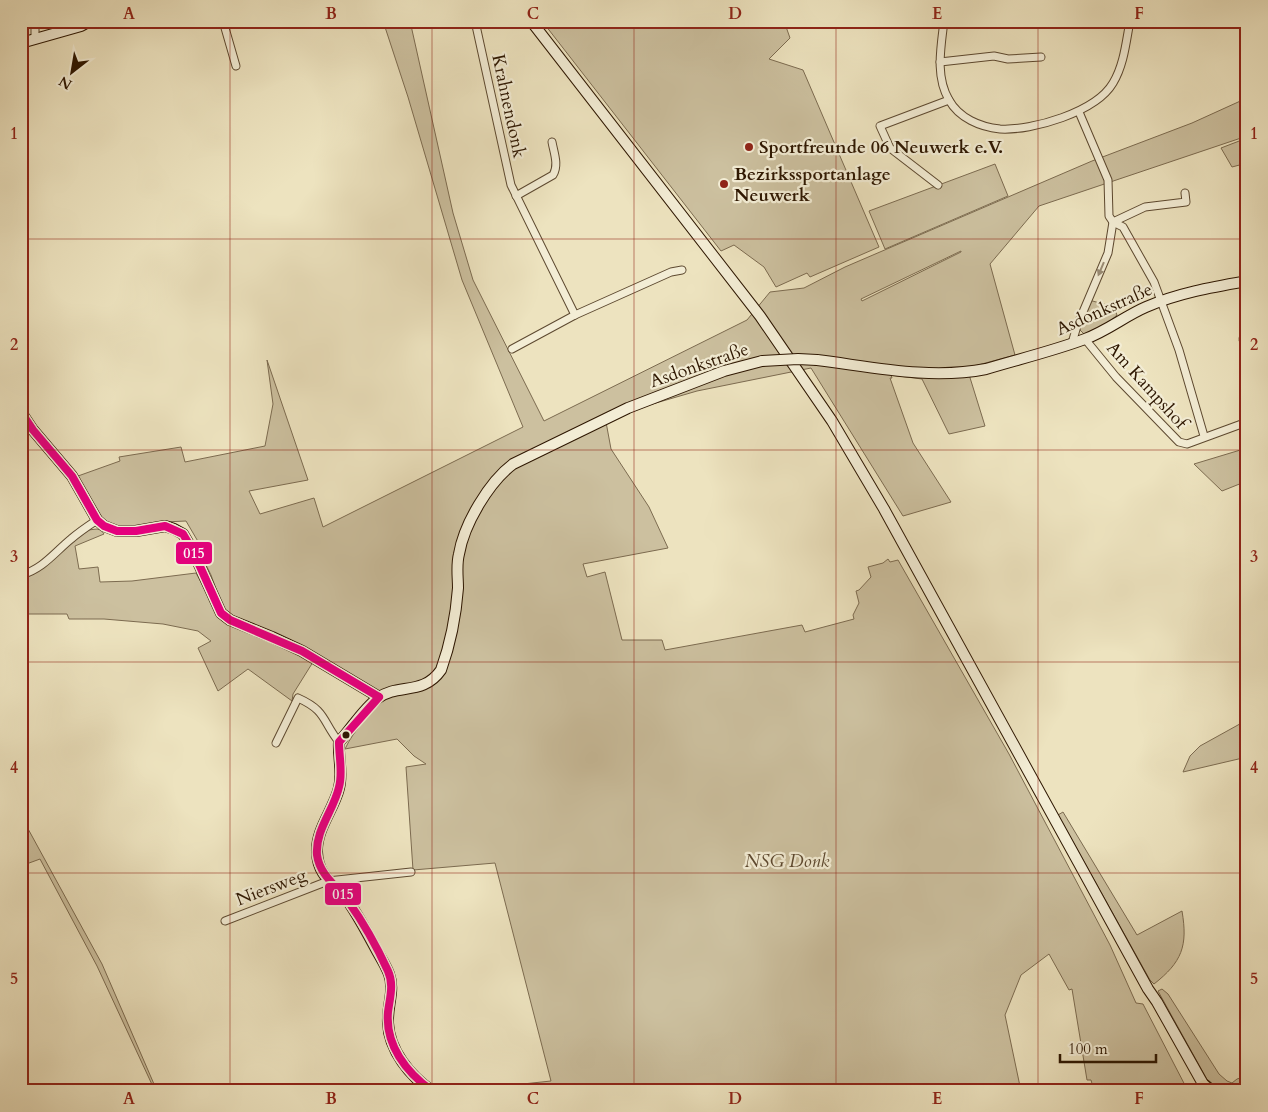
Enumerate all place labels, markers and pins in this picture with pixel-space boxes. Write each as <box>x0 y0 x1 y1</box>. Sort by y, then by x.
place label: Sportfreunde 06 Neuwerk e.V. <box>759 135 1003 160</box>
marker: Sportfreunde 06 Neuwerk e.V. <box>743 141 755 153</box>
place label: Bezirkssportanlage Neuwerk <box>734 162 891 208</box>
marker: Bezirkssportanlage Neuwerk <box>718 178 730 190</box>
unlabelled marker <box>341 730 351 740</box>

